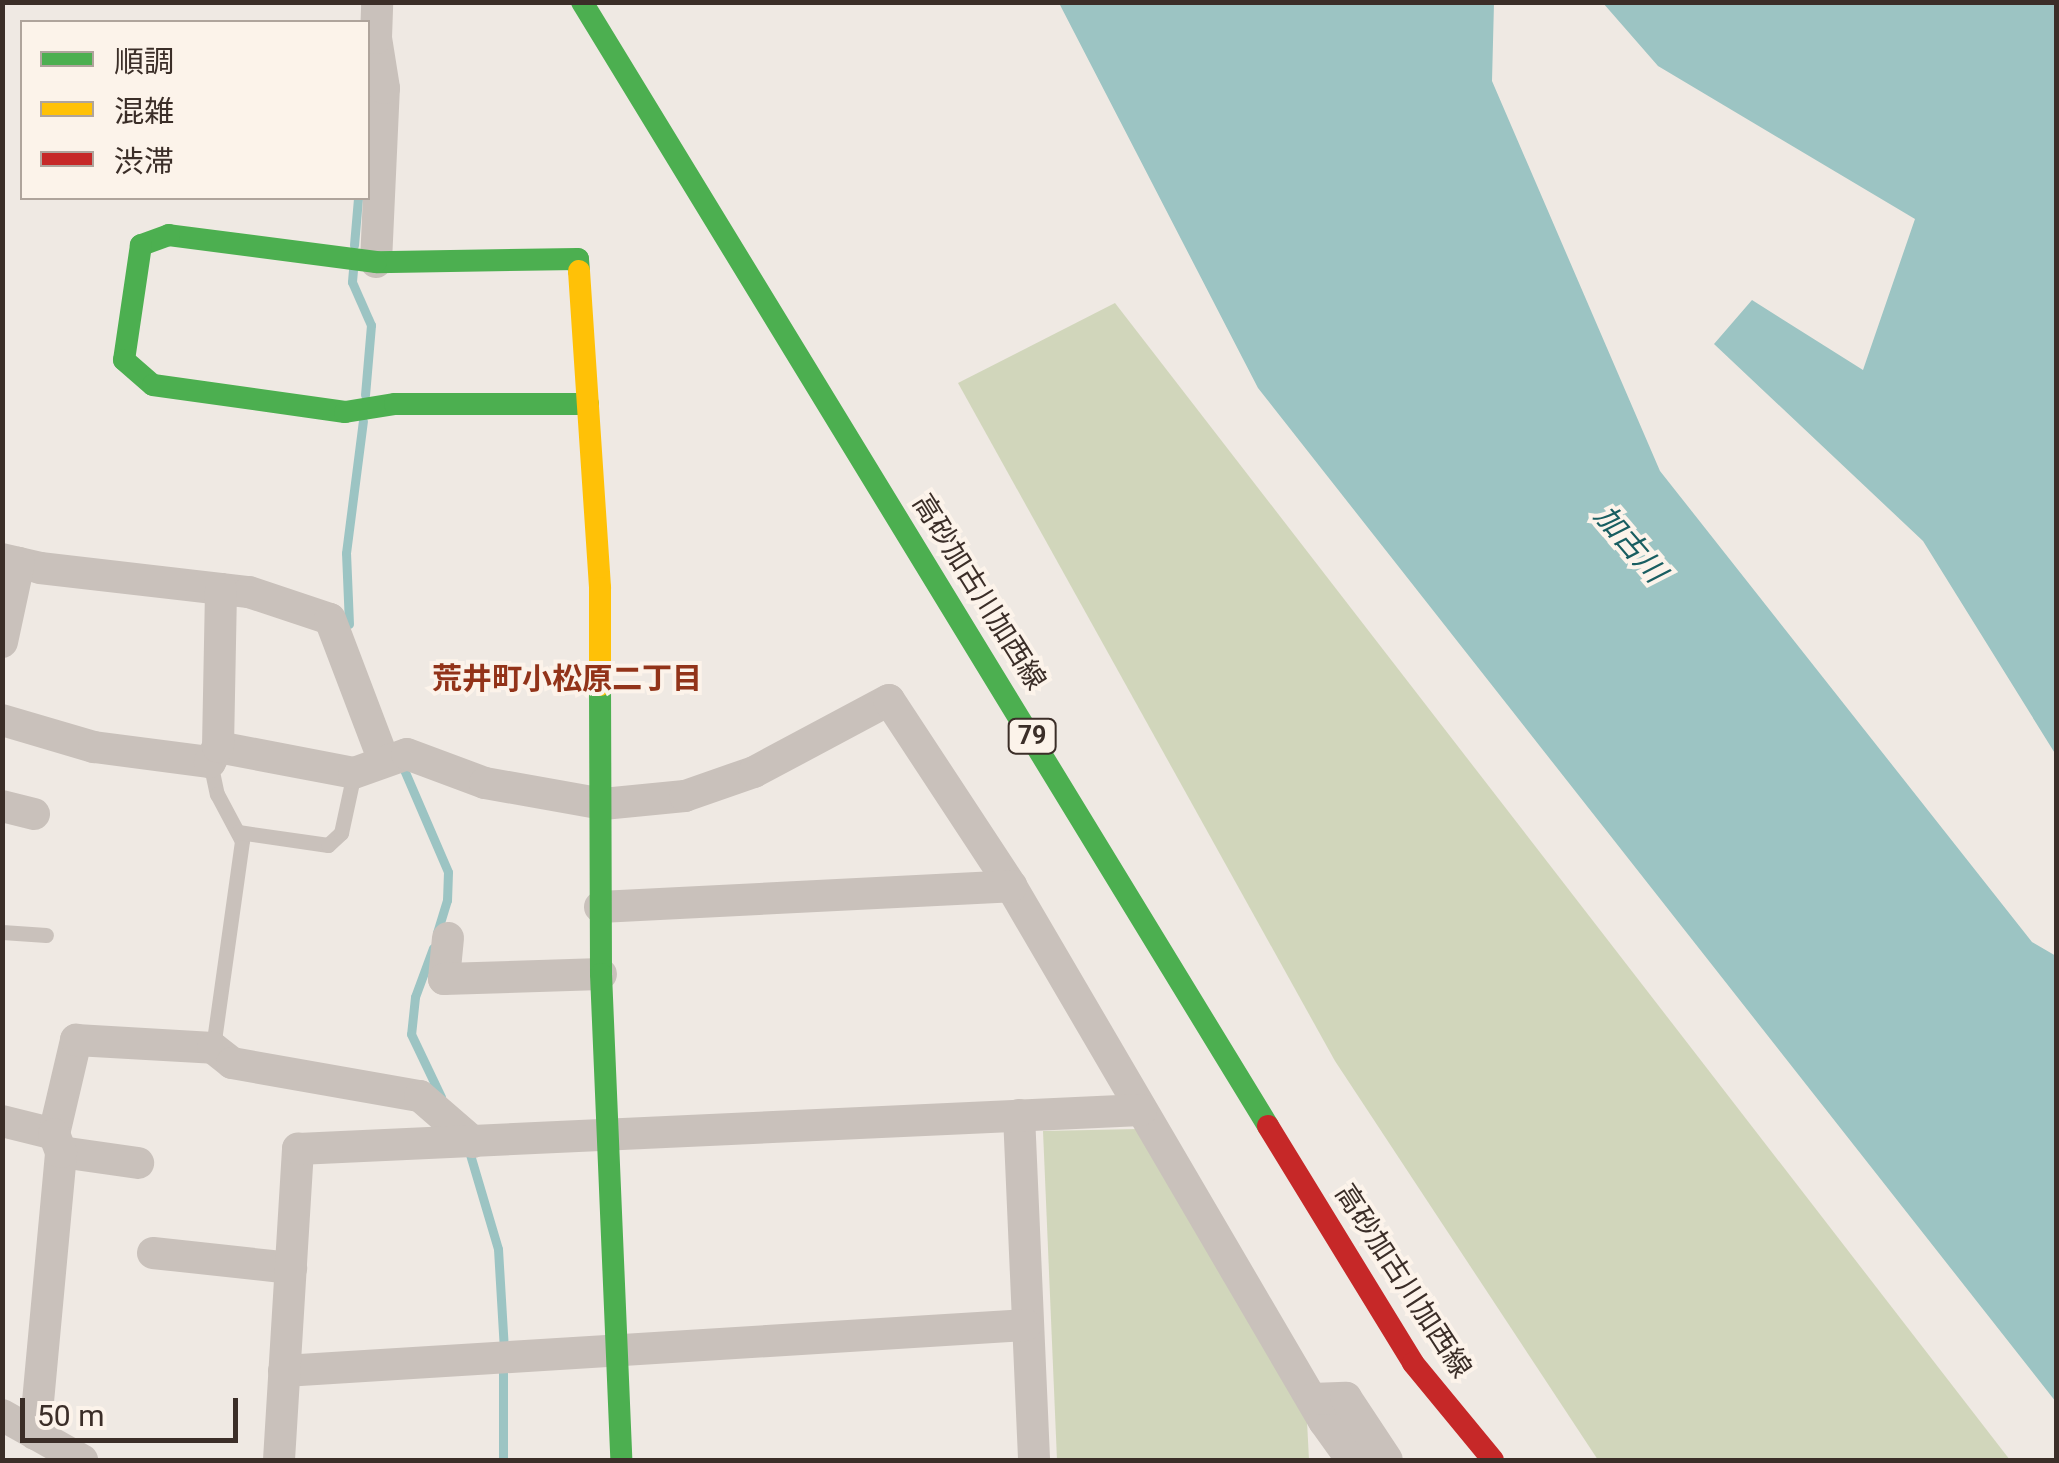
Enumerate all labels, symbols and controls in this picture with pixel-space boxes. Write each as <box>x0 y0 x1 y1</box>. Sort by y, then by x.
legend <box>20 20 370 200</box>
text: 順調 <box>114 44 174 79</box>
text: 混雑 <box>114 94 174 129</box>
text: 渋滞 <box>114 144 174 179</box>
street label: 高砂加古川加西線 <box>905 488 1053 696</box>
water label: 加古川 <box>1587 498 1673 590</box>
district label: 荒井町小松原二丁目 <box>432 661 702 697</box>
road number: 79 <box>1007 716 1057 756</box>
street label: 高砂加古川加西線 <box>1328 1178 1478 1384</box>
scale bar <box>25 1378 242 1440</box>
text: 50 m <box>37 1398 104 1433</box>

